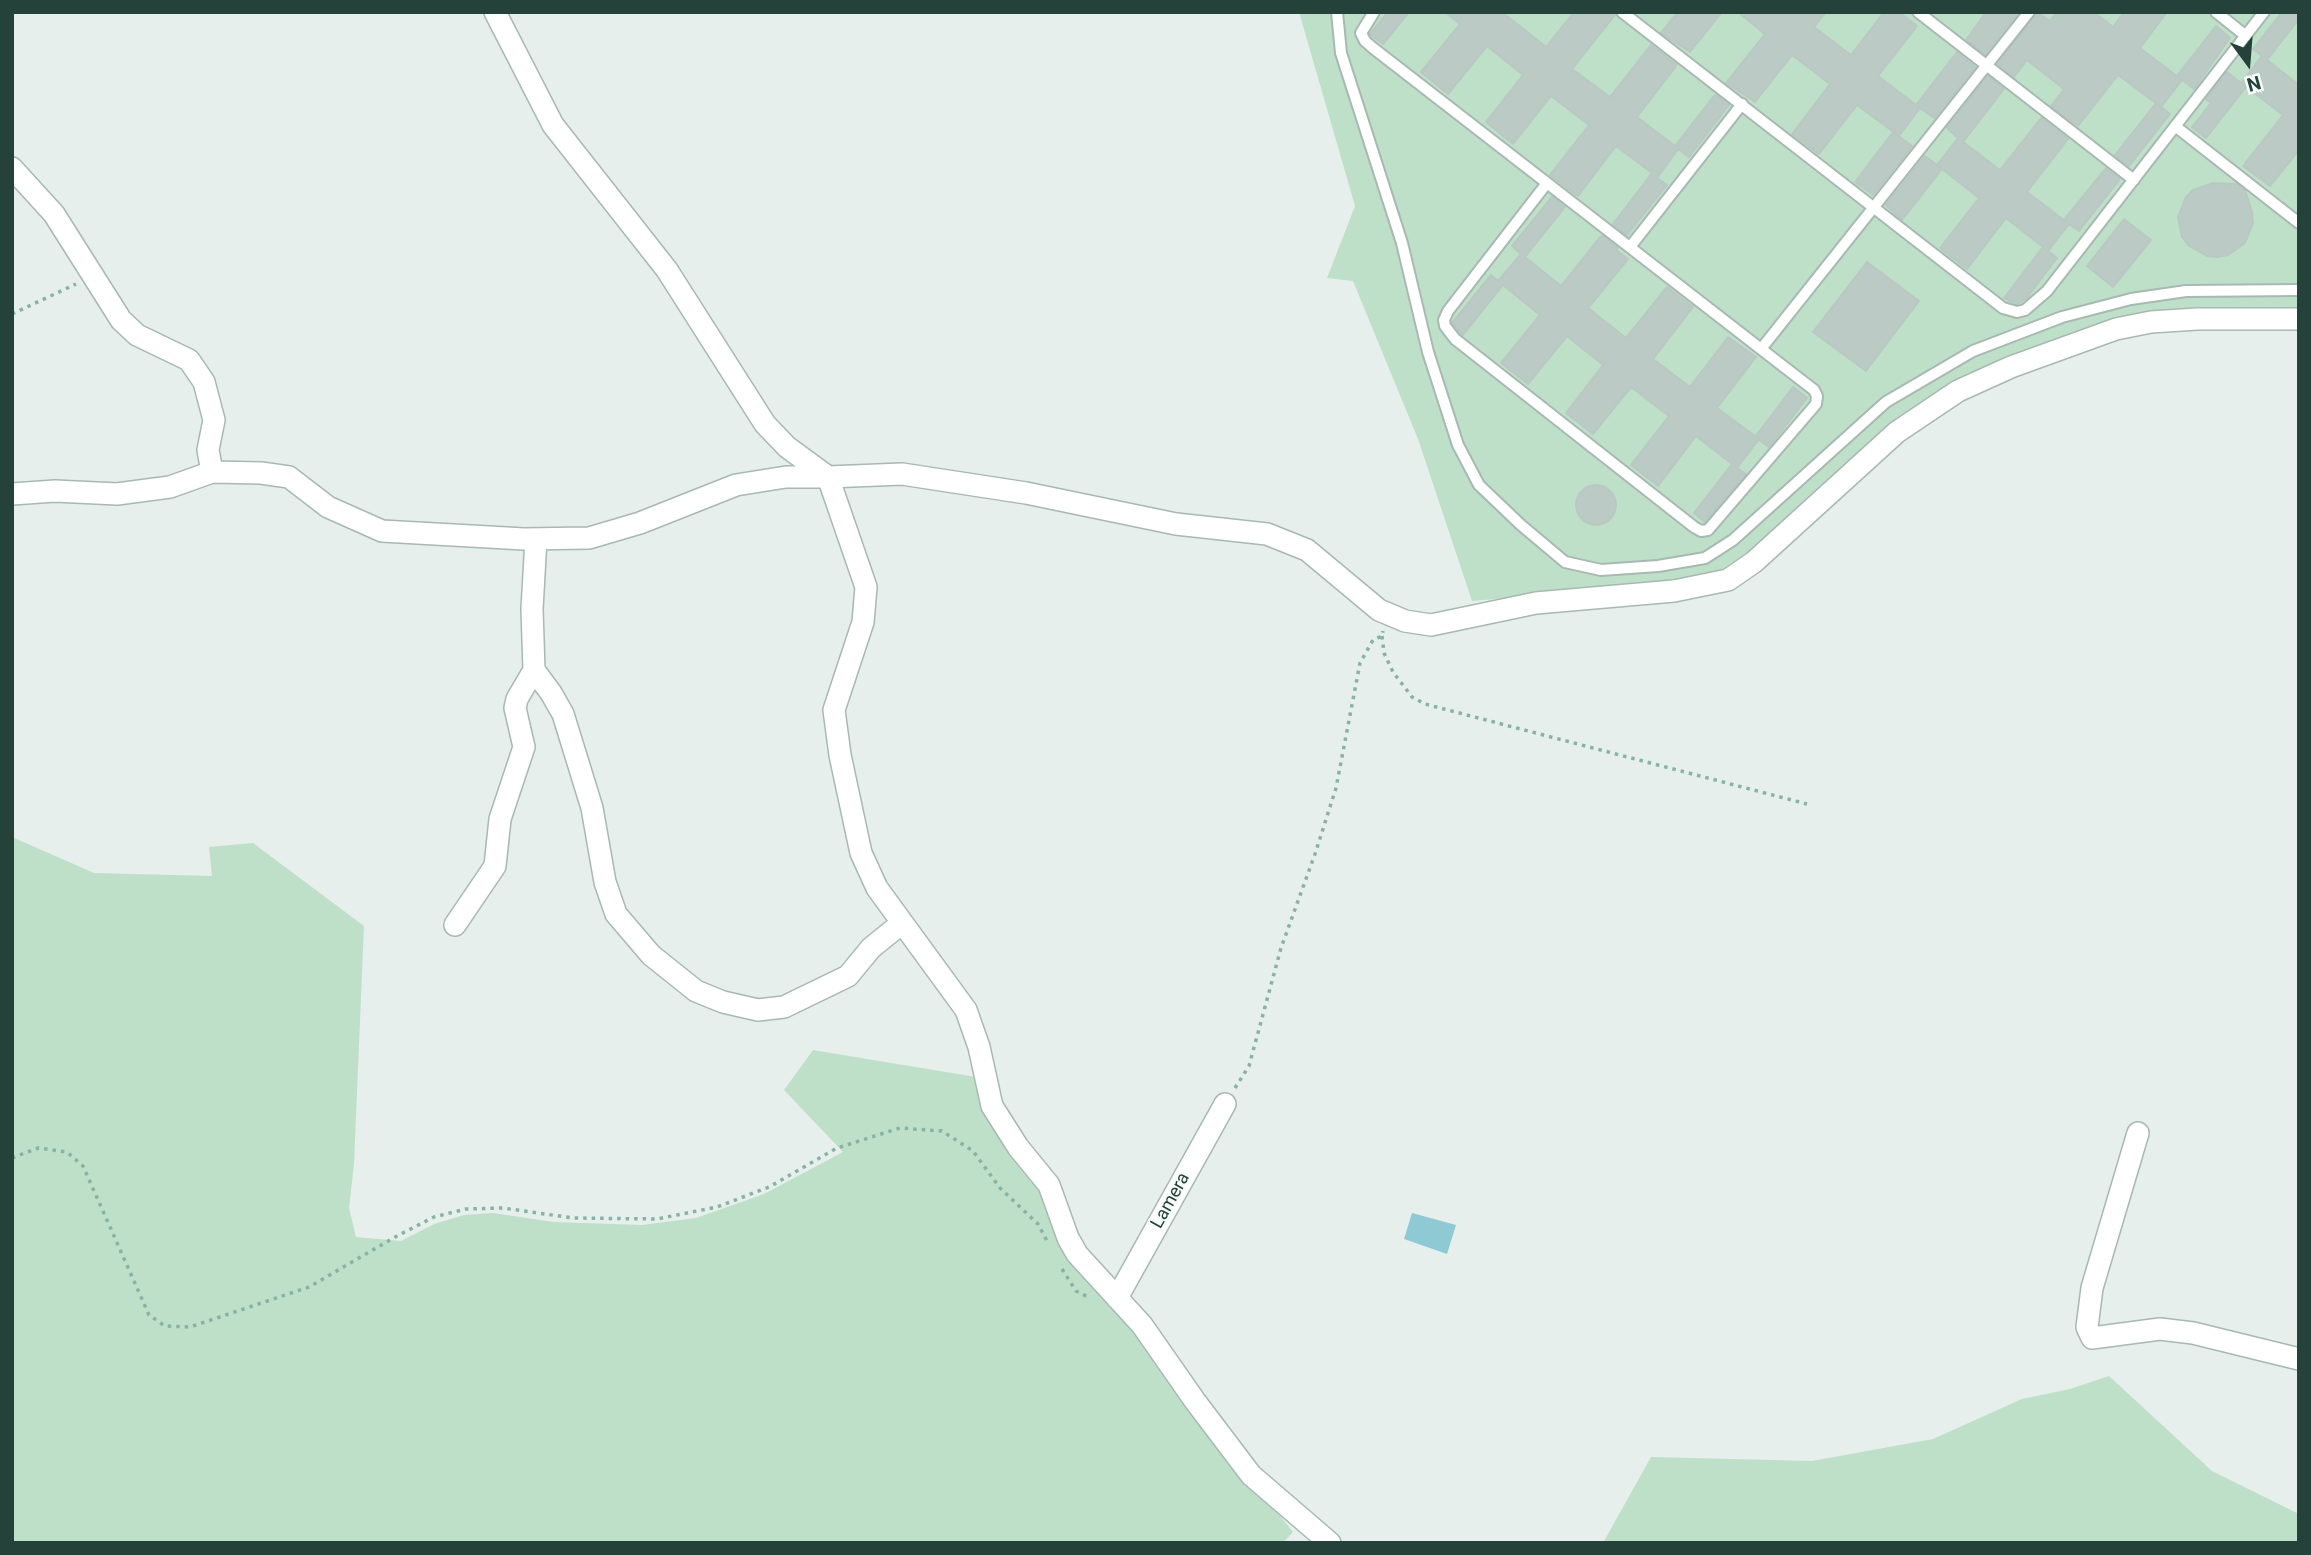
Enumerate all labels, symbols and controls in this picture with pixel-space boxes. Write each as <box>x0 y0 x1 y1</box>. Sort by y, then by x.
north arrow <box>2213 28 2283 98</box>
text: N <box>2244 71 2264 97</box>
street label: Lamera <box>1147 1169 1195 1233</box>

